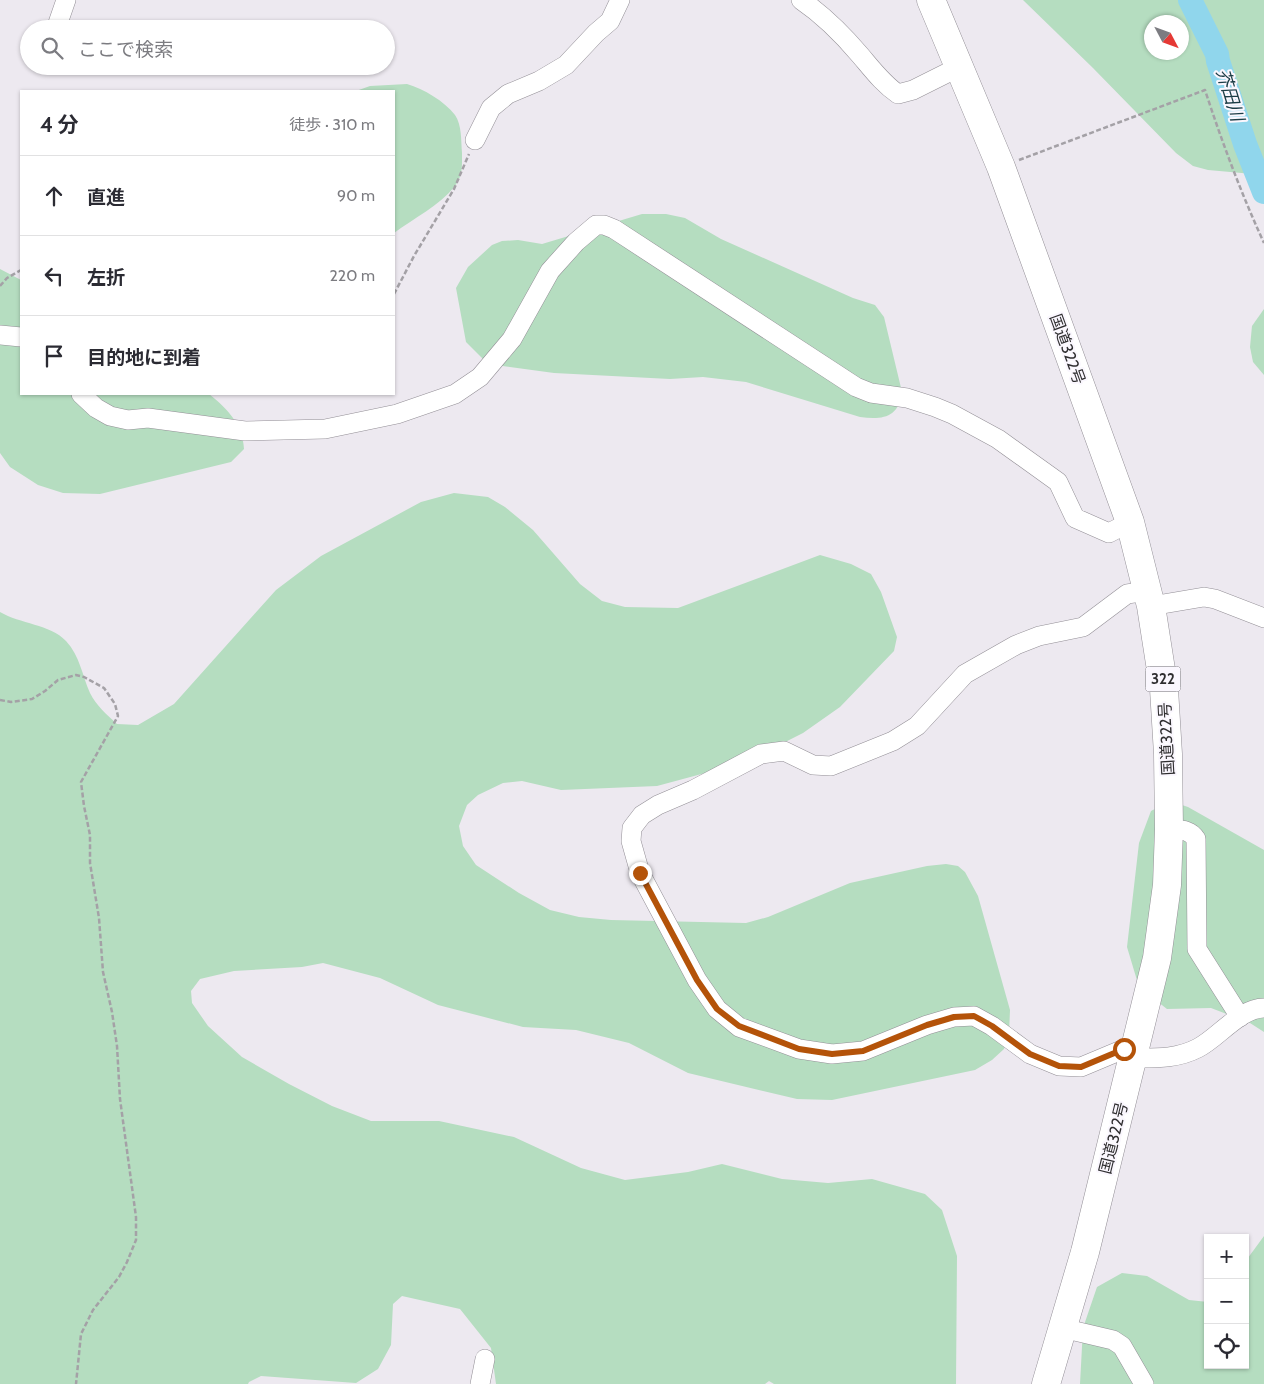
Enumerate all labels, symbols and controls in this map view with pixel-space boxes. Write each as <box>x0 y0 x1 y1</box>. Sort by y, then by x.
north arrow <box>1144 15 1189 60</box>
search box <box>20 20 395 75</box>
icon: search <box>38 34 66 62</box>
text: ここで検索 <box>78 38 173 61</box>
water label: 芥田川 <box>1212 66 1249 126</box>
text: 4 分 <box>40 112 79 137</box>
text: 徒歩 · 310 m <box>289 115 375 134</box>
icon: ahead <box>40 182 68 210</box>
text: 直進 <box>87 186 125 209</box>
text: 90 m <box>337 186 375 205</box>
icon: left <box>40 262 68 290</box>
text: 左折 <box>87 266 125 289</box>
text: 220 m <box>329 266 375 285</box>
street label: 国道322号 <box>1046 311 1089 387</box>
icon: arrive <box>40 342 68 370</box>
text: 目的地に到着 <box>87 346 201 369</box>
road number: 322 <box>1146 666 1180 692</box>
street label: 国道322号 <box>1155 702 1178 776</box>
route end <box>629 862 652 885</box>
route start <box>1113 1038 1136 1061</box>
street label: 国道322号 <box>1095 1100 1132 1176</box>
map controls <box>1204 1234 1249 1369</box>
button: + <box>1204 1234 1249 1279</box>
button: − <box>1204 1279 1249 1324</box>
button: locate <box>1204 1324 1249 1369</box>

